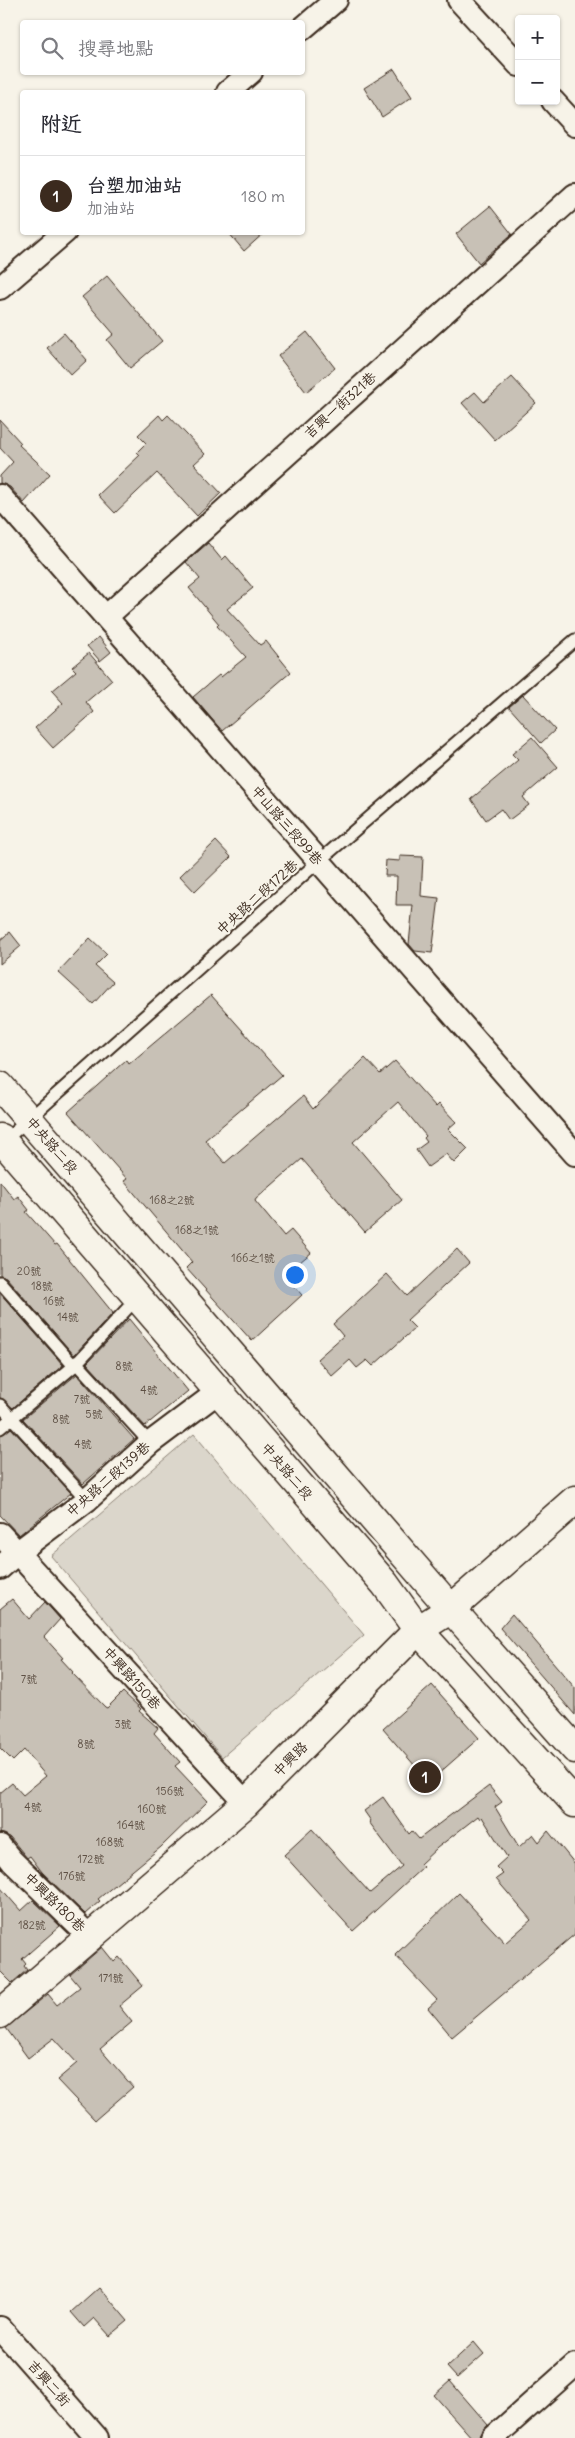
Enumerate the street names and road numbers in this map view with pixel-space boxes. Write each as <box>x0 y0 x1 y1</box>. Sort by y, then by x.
street label: 吉興一街321巷 <box>300 367 381 442</box>
street label: 中山路三段99巷 <box>247 781 327 869</box>
street label: 中央路二段172巷 <box>212 855 302 939</box>
street label: 中央路二段 <box>22 1113 82 1177</box>
street label: 中央路二段139巷 <box>62 1437 154 1520</box>
street label: 中央路二段 <box>257 1439 317 1503</box>
street label: 中興路150巷 <box>99 1643 166 1714</box>
street label: 中興路 <box>269 1738 311 1780</box>
street label: 中興路180巷 <box>20 1868 90 1937</box>
street label: 吉興二街 <box>24 2356 74 2410</box>

